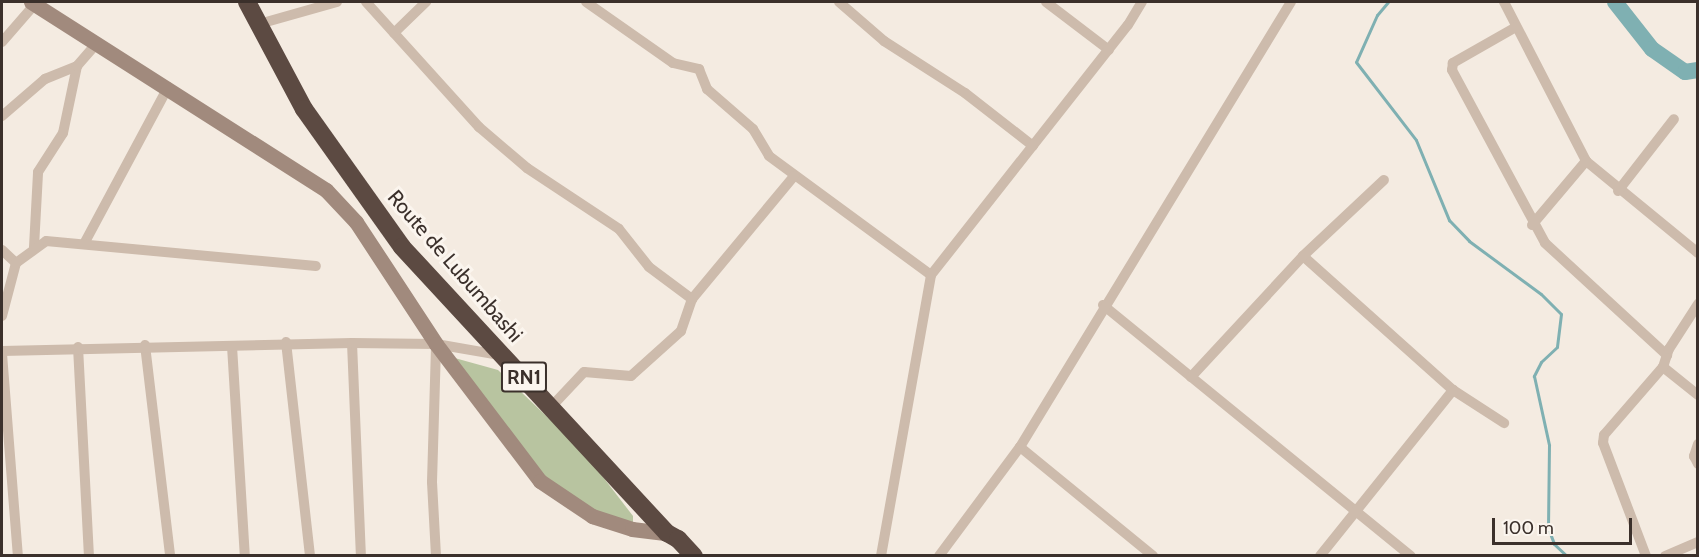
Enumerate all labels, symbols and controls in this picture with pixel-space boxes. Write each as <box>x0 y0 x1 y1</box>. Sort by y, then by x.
street label: Route de Lubumbashi <box>382 185 528 347</box>
road number: RN1 <box>500 360 548 394</box>
scale bar <box>1495 506 1634 544</box>
text: 100 m <box>1503 517 1554 539</box>

